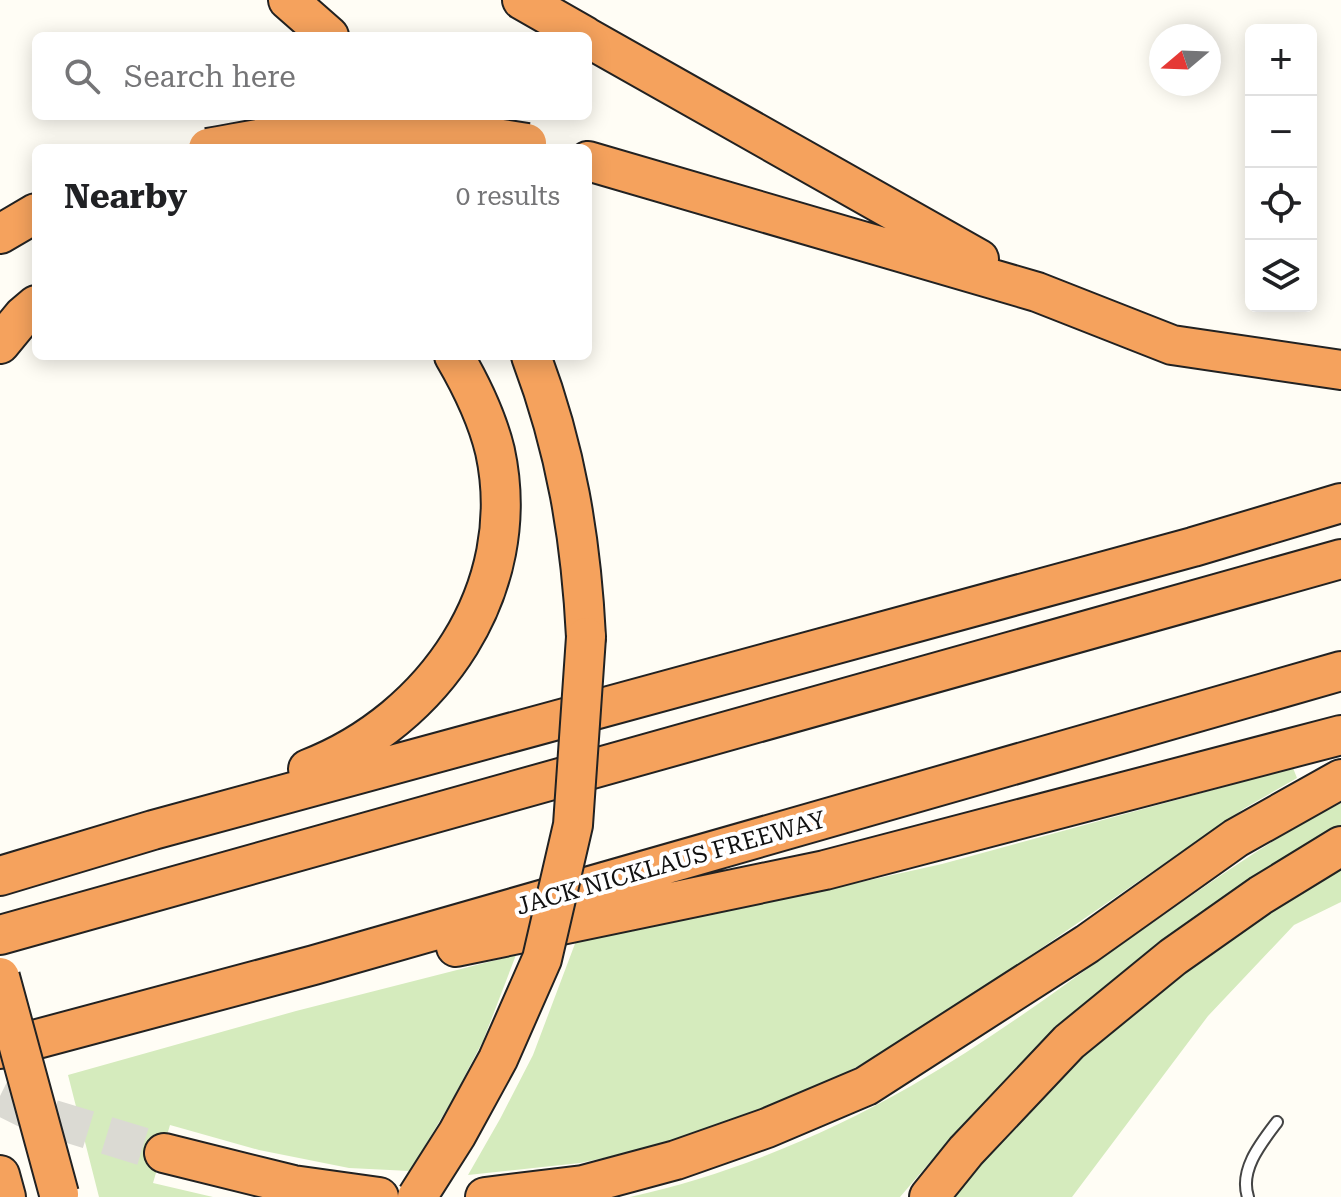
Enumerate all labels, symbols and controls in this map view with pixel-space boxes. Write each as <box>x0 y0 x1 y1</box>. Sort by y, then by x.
north arrow <box>1149 24 1221 96</box>
map controls <box>1245 24 1317 312</box>
button: + <box>1245 24 1317 96</box>
search box <box>32 32 592 120</box>
icon: search <box>60 54 104 98</box>
text: Search here <box>124 59 296 94</box>
button: − <box>1245 96 1317 168</box>
button: locate <box>1245 168 1317 240</box>
text: Nearby <box>64 176 187 216</box>
text: 0 results <box>456 181 560 211</box>
button: layers <box>1245 240 1317 312</box>
street label: JACK NICKLAUS FREEWAY <box>513 805 830 921</box>

